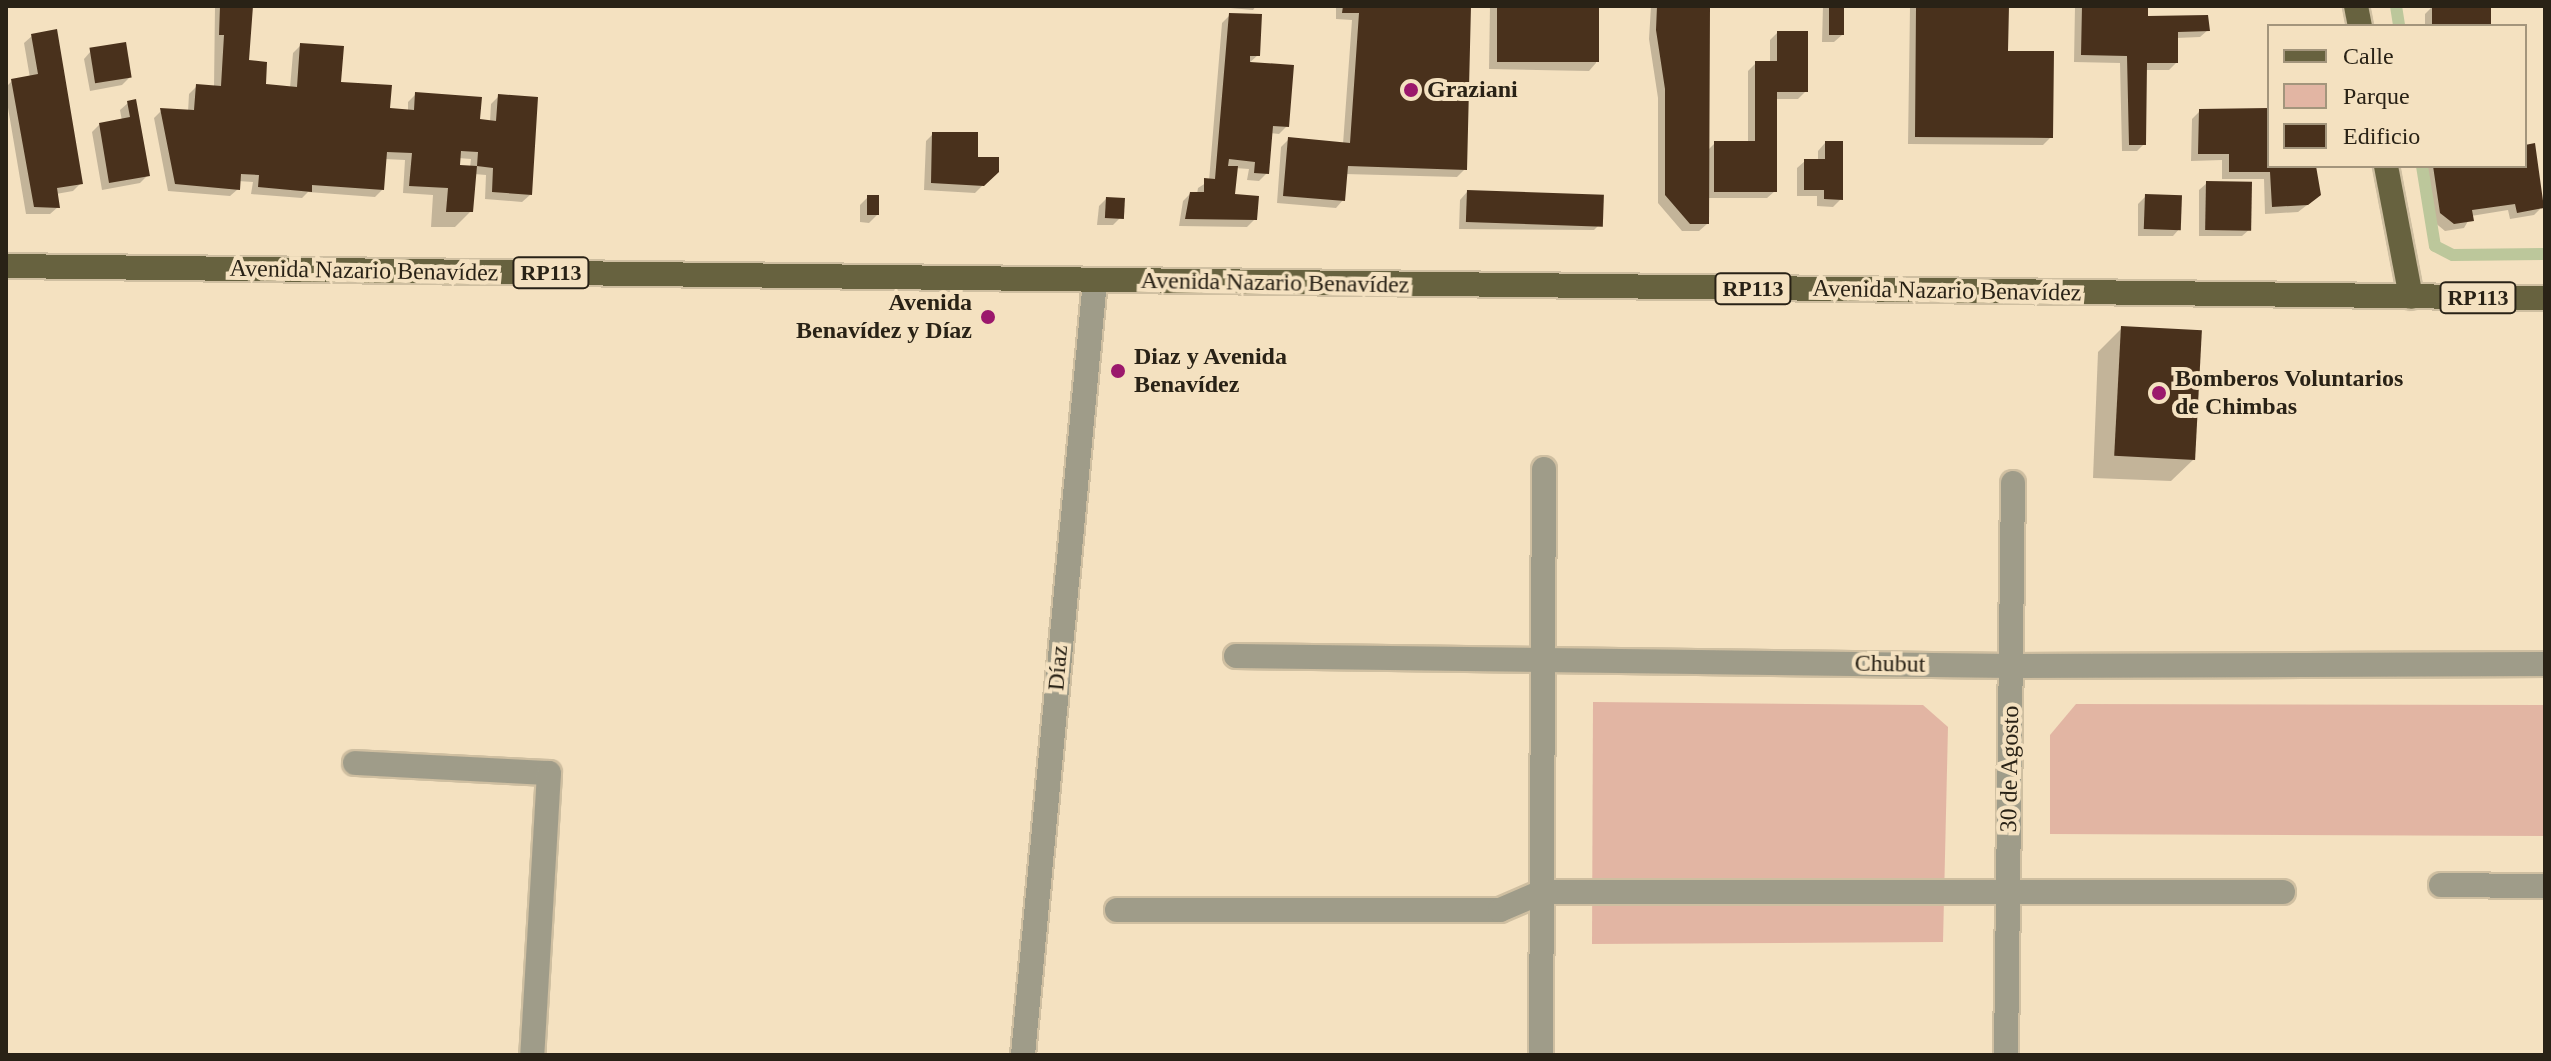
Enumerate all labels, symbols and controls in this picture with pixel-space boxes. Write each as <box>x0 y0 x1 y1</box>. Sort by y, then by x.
legend <box>2267 24 2527 168</box>
text: Calle <box>2343 43 2394 69</box>
place label: Graziani <box>1427 76 1518 104</box>
marker: Graziani <box>1402 81 1420 99</box>
text: Parque <box>2343 83 2410 109</box>
text: Edificio <box>2343 123 2420 149</box>
street label: Avenida Nazario Benavídez <box>229 254 499 288</box>
road number: RP113 <box>511 255 591 291</box>
street label: Avenida Nazario Benavídez <box>1140 266 1410 300</box>
road number: RP113 <box>1713 271 1793 307</box>
street label: Avenida Nazario Benavídez <box>1812 274 2082 308</box>
road number: RP113 <box>2438 280 2518 316</box>
place label: Avenida Benavídez y Díaz <box>796 289 972 345</box>
marker: Avenida Benavídez y Díaz <box>979 308 997 326</box>
place label: Diaz y Avenida Benavídez <box>1134 343 1288 399</box>
marker: Diaz y Avenida Benavídez <box>1109 362 1127 380</box>
place label: Bomberos Voluntarios de Chimbas <box>2175 365 2404 421</box>
marker: Bomberos Voluntarios de Chimbas <box>2150 384 2168 402</box>
street label: Díaz <box>1042 644 1074 692</box>
street label: Chubut <box>1854 649 1926 679</box>
street label: 30 de Agosto <box>1994 705 2026 833</box>

